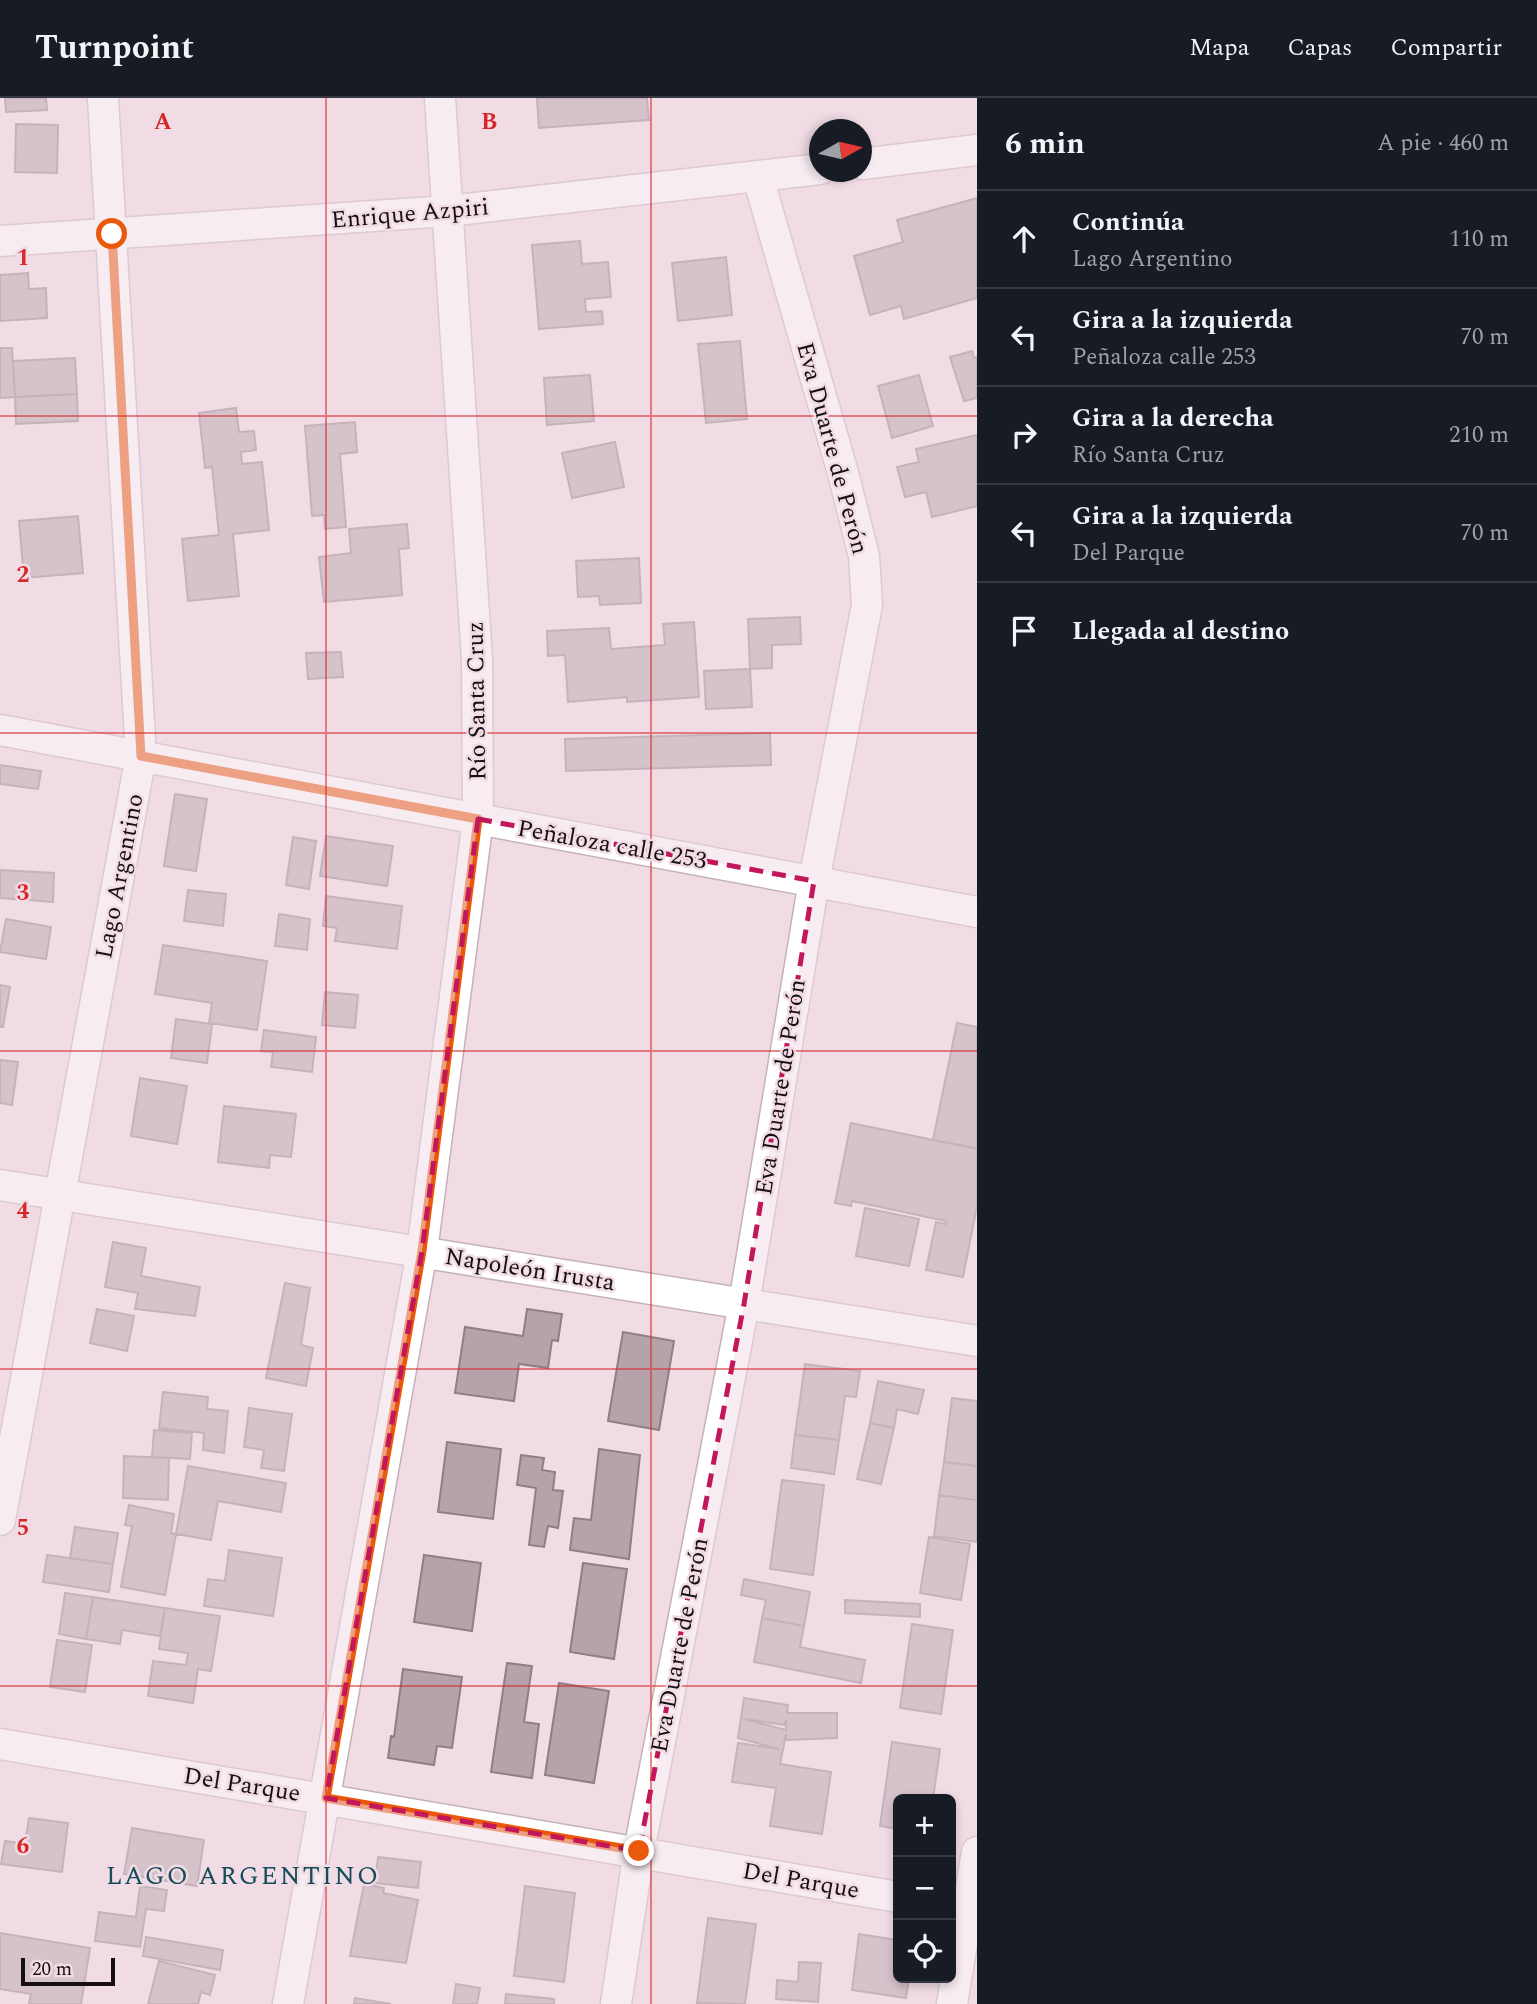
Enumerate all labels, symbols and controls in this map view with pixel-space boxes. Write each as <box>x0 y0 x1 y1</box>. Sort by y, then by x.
text: Turnpoint <box>35 23 194 73</box>
text: Mapa <box>1189 30 1249 66</box>
text: Capas <box>1287 30 1352 66</box>
text: Compartir <box>1390 30 1502 66</box>
text: A <box>154 105 172 140</box>
text: B <box>481 105 497 140</box>
north arrow <box>809 119 872 182</box>
text: 6 min <box>1005 121 1085 167</box>
text: A pie · 460 m <box>1377 126 1509 161</box>
street label: Enrique Azpiri <box>330 189 491 239</box>
text: Continúa <box>1072 202 1184 242</box>
route start <box>96 218 127 249</box>
icon: ahead <box>1005 220 1043 258</box>
text: 110 m <box>1449 222 1509 257</box>
text: 1 <box>17 241 29 276</box>
text: Lago Argentino <box>1072 242 1233 277</box>
text: Gira a la izquierda <box>1072 300 1293 340</box>
icon: left <box>1005 318 1043 356</box>
text: 70 m <box>1460 320 1509 355</box>
street label: Eva Duarte de Perón <box>786 338 878 558</box>
text: Peñaloza calle 253 <box>1072 340 1256 375</box>
text: Gira a la derecha <box>1072 398 1274 438</box>
icon: right <box>1005 416 1043 454</box>
text: 210 m <box>1449 418 1509 453</box>
text: Río Santa Cruz <box>1072 438 1225 473</box>
text: Gira a la izquierda <box>1072 496 1293 536</box>
icon: left <box>1005 514 1043 552</box>
text: 70 m <box>1460 516 1509 551</box>
text: Del Parque <box>1072 536 1185 571</box>
text: 2 <box>17 558 30 593</box>
text: Llegada al destino <box>1072 611 1289 651</box>
icon: arrive <box>1005 612 1043 650</box>
street label: Río Santa Cruz <box>458 621 496 781</box>
street label: Lago Argentino <box>86 791 154 962</box>
street label: Peñaloza calle 253 <box>514 811 709 879</box>
text: 3 <box>17 876 30 911</box>
street label: Eva Duarte de Perón <box>746 977 816 1198</box>
text: 4 <box>17 1194 30 1229</box>
street label: Napoleón Irusta <box>442 1239 618 1301</box>
text: 5 <box>17 1511 29 1546</box>
street label: Eva Duarte de Perón <box>641 1535 718 1756</box>
street label: Del Parque <box>181 1758 303 1812</box>
map controls <box>893 1794 956 1983</box>
button: + <box>893 1794 956 1857</box>
text: 6 <box>17 1829 30 1864</box>
route end <box>623 1835 654 1866</box>
street label: Del Parque <box>740 1853 862 1909</box>
district label: LAGO ARGENTINO <box>106 1856 380 1896</box>
button: − <box>893 1857 956 1920</box>
button: locate <box>893 1920 956 1983</box>
scale bar <box>21 1955 116 1987</box>
text: 20 m <box>32 1955 72 1984</box>

